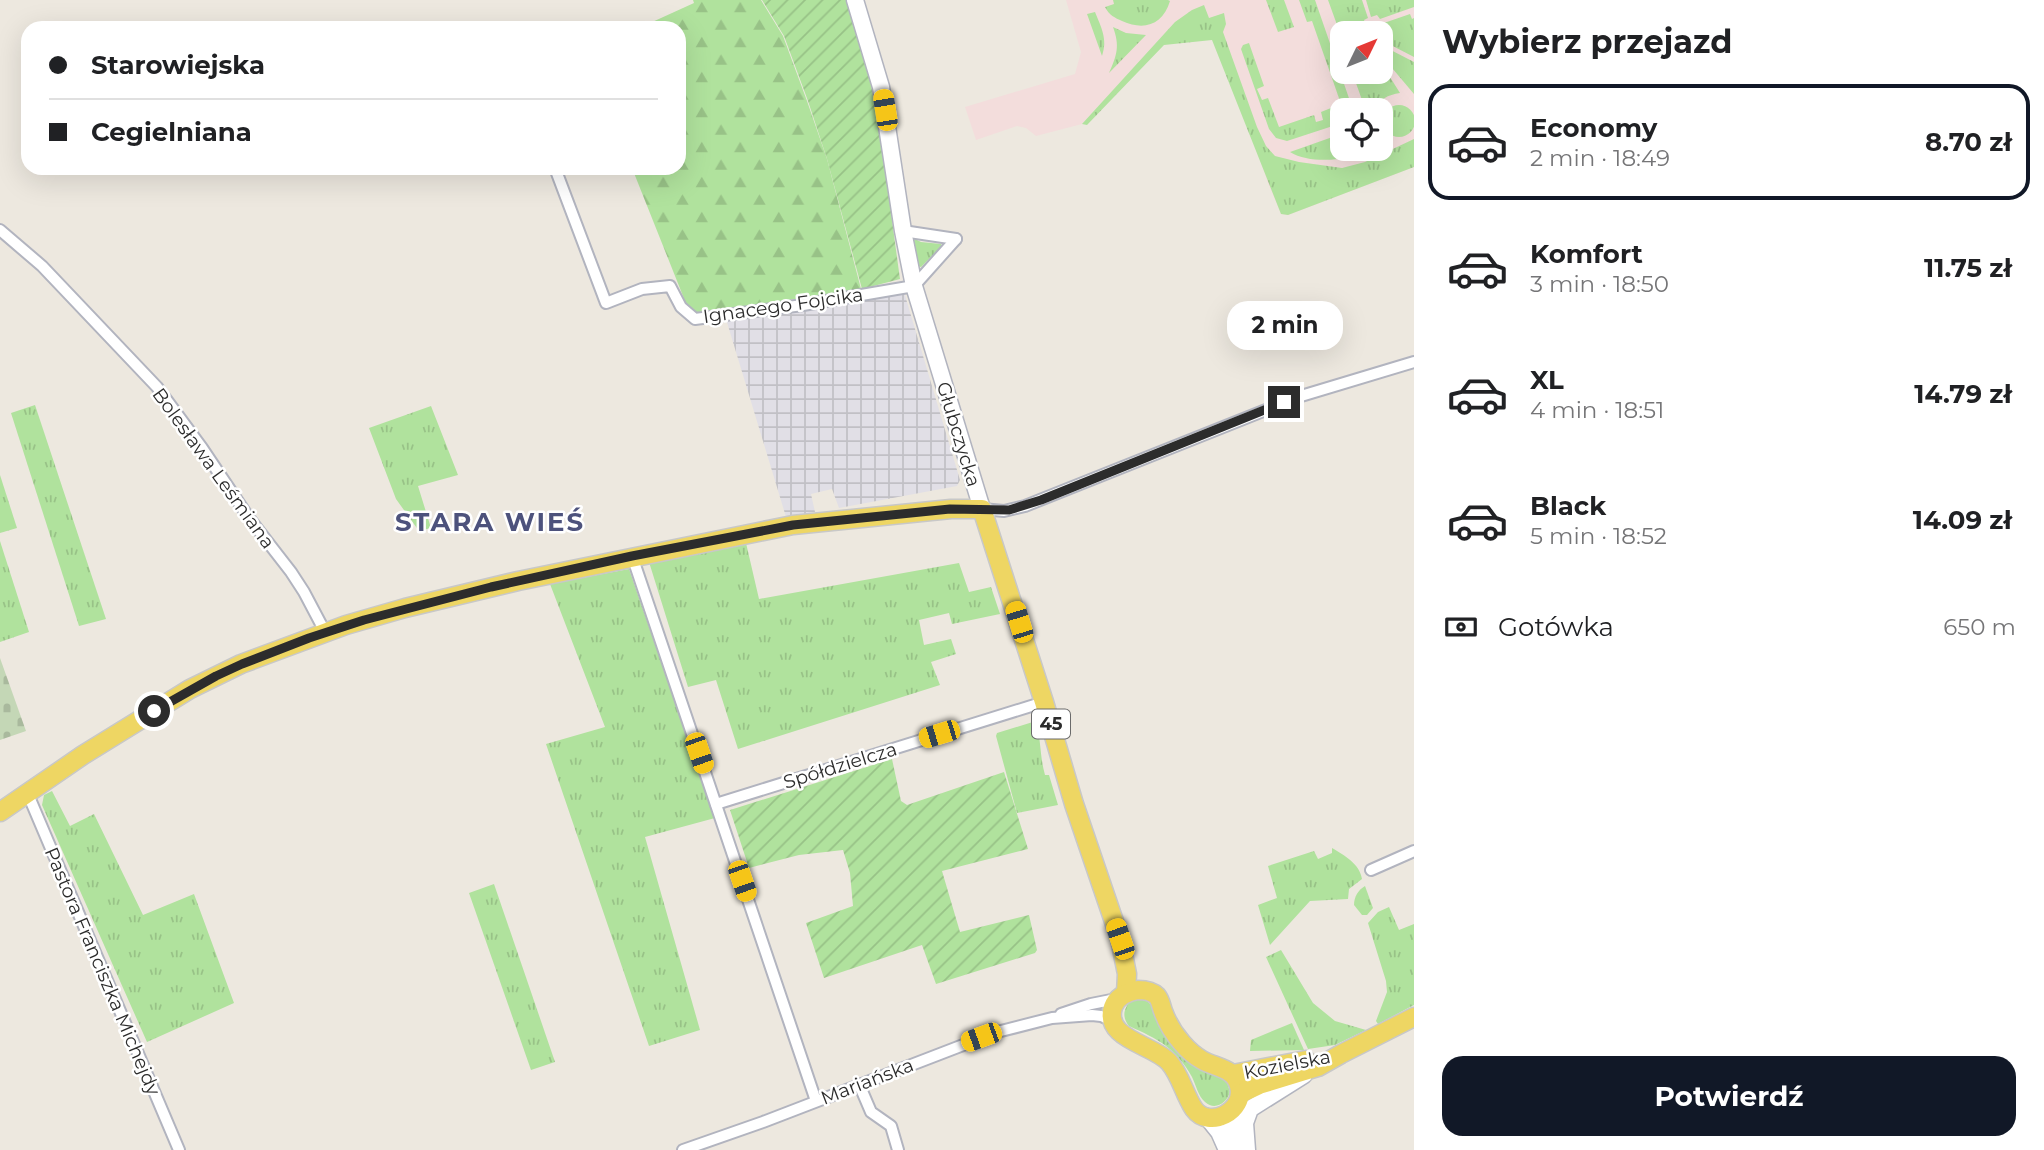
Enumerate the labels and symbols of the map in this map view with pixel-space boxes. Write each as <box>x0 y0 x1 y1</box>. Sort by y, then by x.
north arrow <box>1330 21 1393 84</box>
car <box>872 88 899 132</box>
street label: Ignacego Fojcika <box>701 283 865 328</box>
callout: 2 min <box>1226 300 1342 350</box>
street label: Głubczycka <box>932 379 985 489</box>
street label: Bolesława Leśmiana <box>147 383 280 553</box>
route end <box>1268 386 1300 418</box>
district label: STARA WIEŚ <box>395 506 585 538</box>
car <box>1003 599 1036 645</box>
route start <box>138 695 170 727</box>
road number: 45 <box>1032 710 1070 738</box>
car <box>916 718 963 750</box>
car <box>683 730 716 776</box>
street label: Spółdzielcza <box>781 737 900 794</box>
street label: Pastora Franciszka Michejdy <box>40 844 166 1099</box>
car <box>726 858 759 904</box>
car <box>1104 916 1137 962</box>
car <box>958 1020 1005 1054</box>
street label: Kozielska <box>1242 1045 1332 1084</box>
street label: Mariańska <box>817 1053 917 1110</box>

